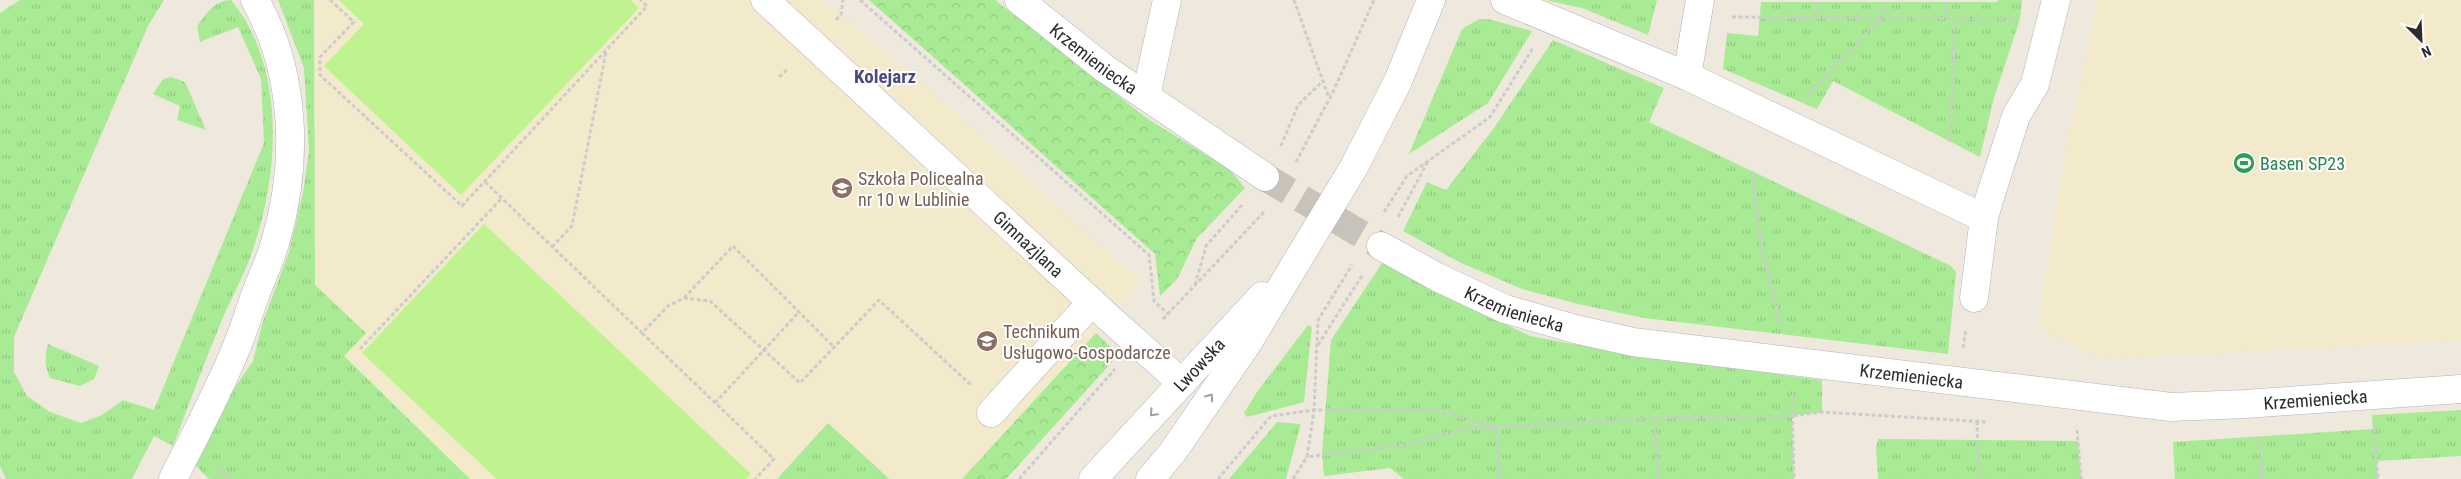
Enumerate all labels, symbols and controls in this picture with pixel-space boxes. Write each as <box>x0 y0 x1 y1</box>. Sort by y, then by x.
north arrow <box>2396 15 2446 65</box>
street label: Krzemieniecka <box>1046 19 1141 98</box>
text: N <box>2419 43 2433 61</box>
district label: Kolejarz <box>854 65 916 88</box>
sports icon: Basen SP23 <box>2232 151 2256 175</box>
place label: Basen SP23 <box>2260 153 2345 174</box>
place label: Szkoła Policealna nr 10 w Lublinie <box>858 168 984 210</box>
school or university icon: Szkoła Policealna nr 10 w Lublinie <box>830 176 854 200</box>
street label: Gimnazjlana <box>989 206 1068 281</box>
street label: Krzemieniecka <box>1461 281 1566 336</box>
place label: Technikum Usługowo-Gospodarcze <box>1003 321 1171 363</box>
school or university icon: Technikum Usługowo-Gospodarcze <box>975 329 999 353</box>
street label: Lwowska <box>1169 333 1229 395</box>
street label: Krzemieniecka <box>1859 359 1964 392</box>
street label: Krzemieniecka <box>2263 385 2368 413</box>
one-way arrow <box>1204 394 1213 403</box>
one-way arrow <box>1150 408 1159 417</box>

